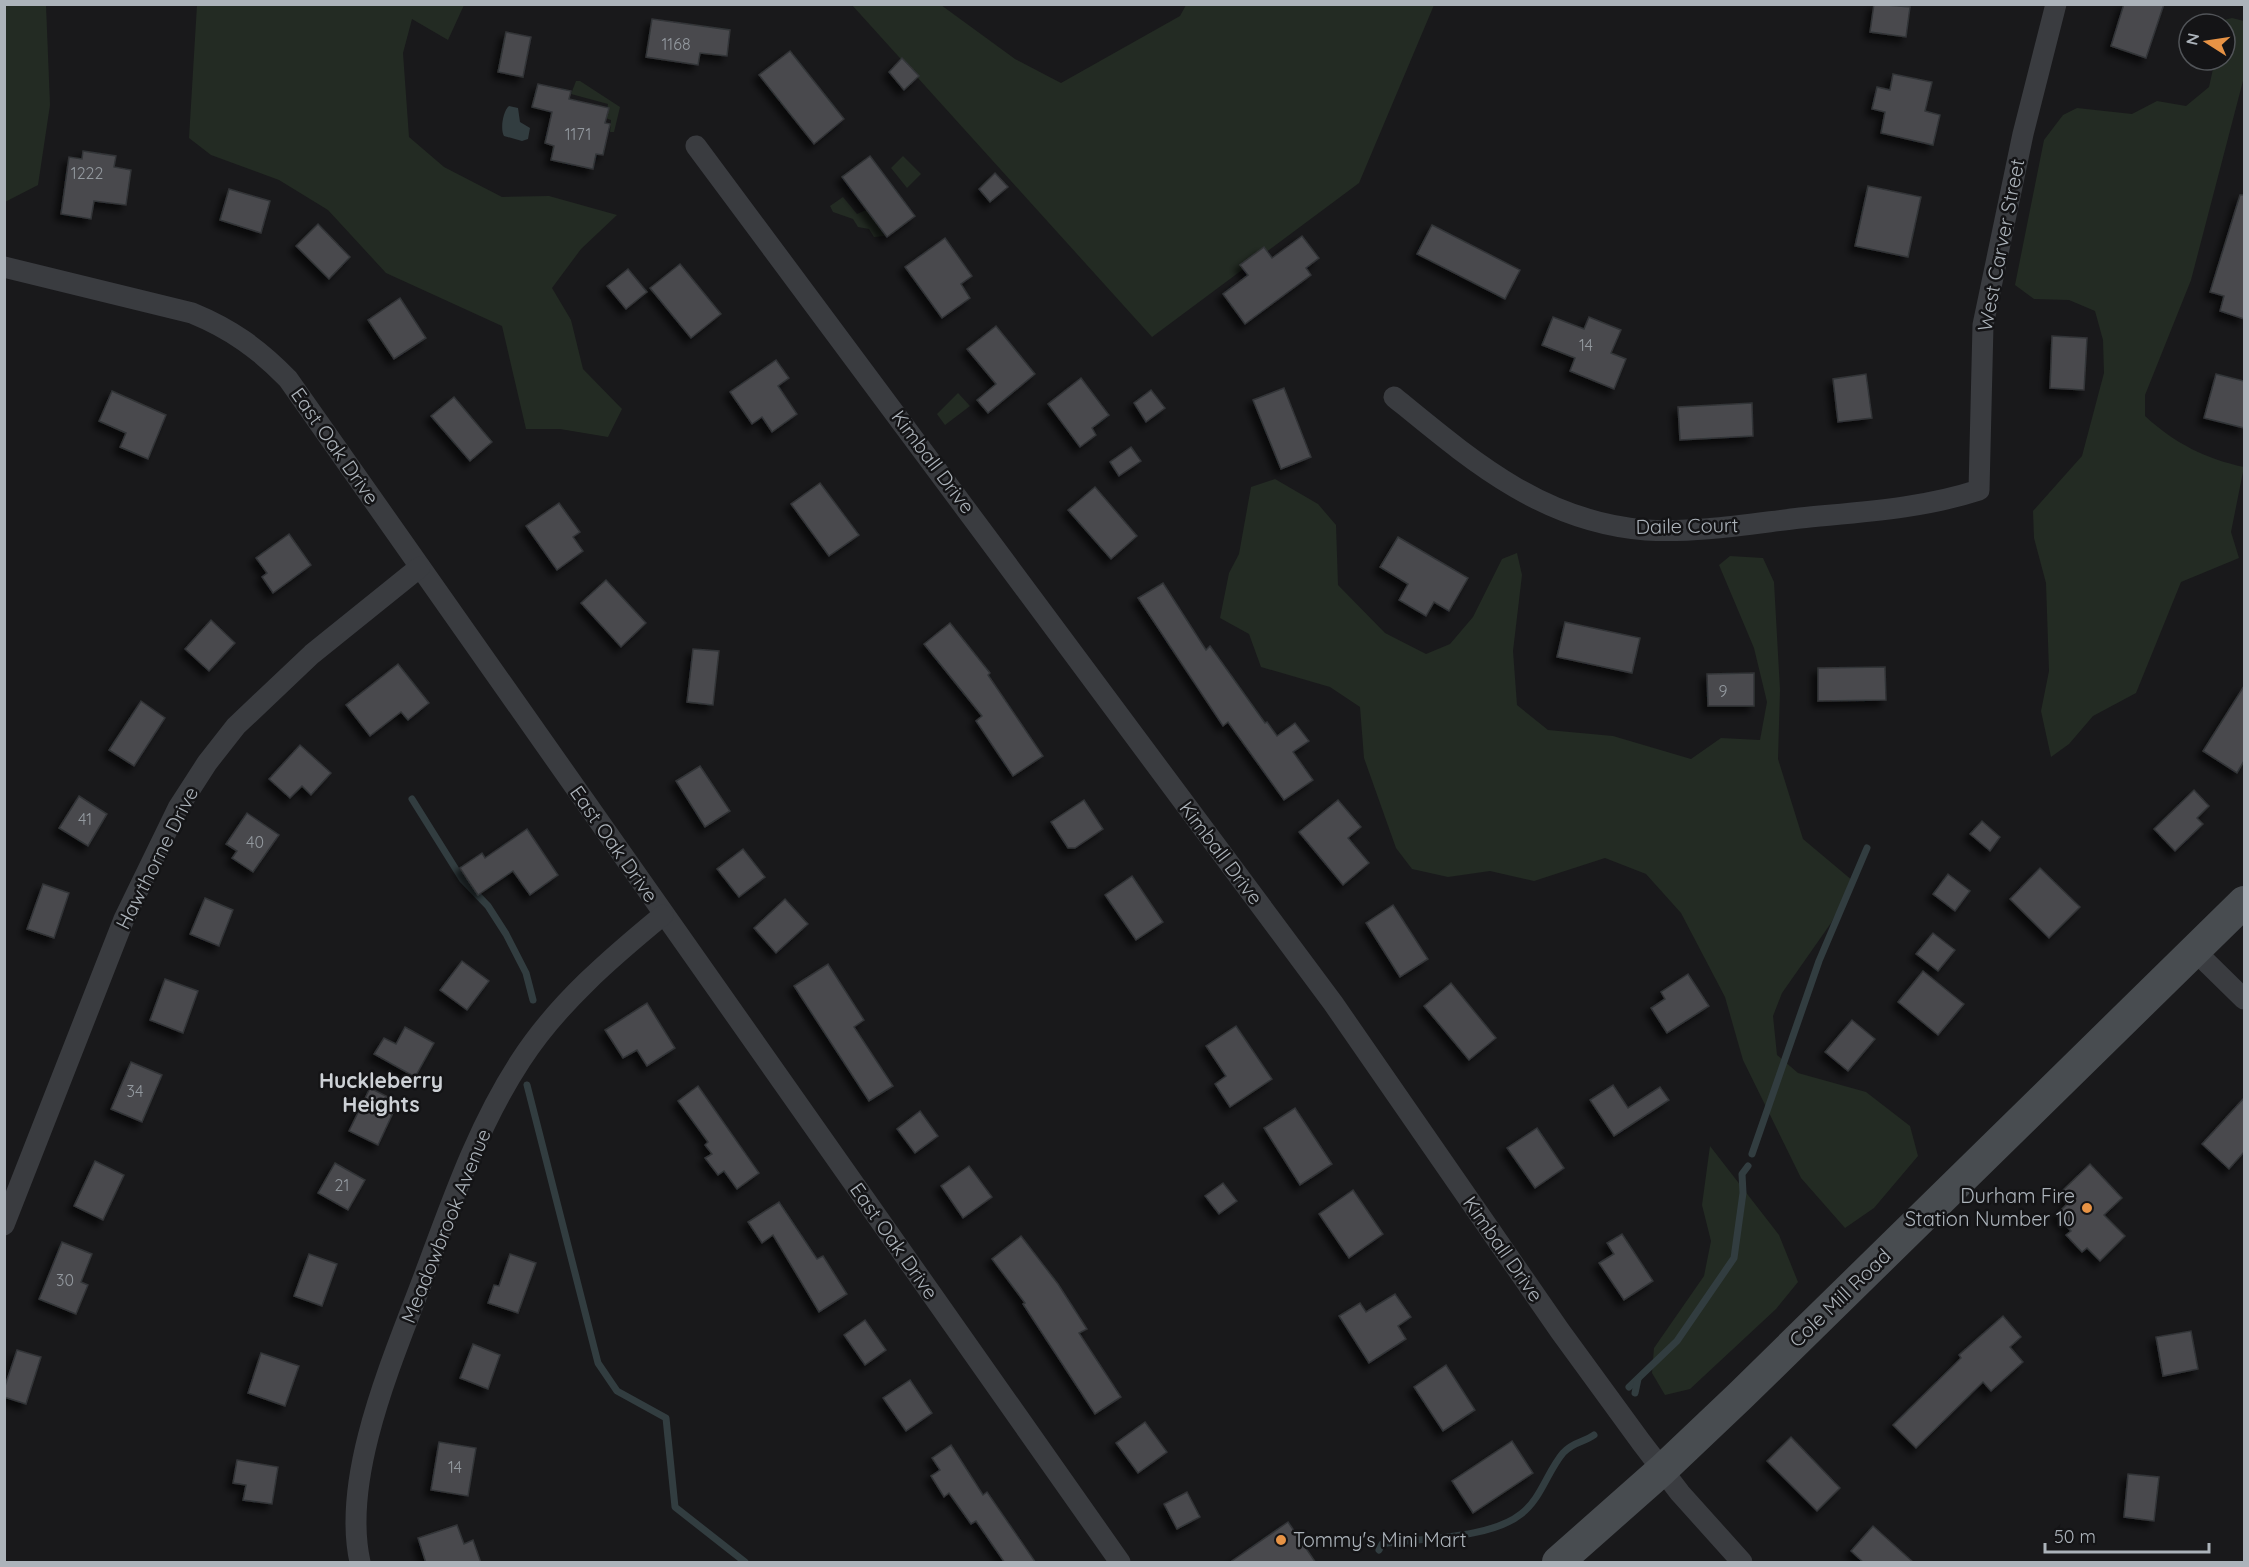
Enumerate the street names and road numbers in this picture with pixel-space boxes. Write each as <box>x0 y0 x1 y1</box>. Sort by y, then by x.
street label: West Carver Street <box>1972 156 2030 333</box>
street label: East Oak Drive <box>286 382 385 509</box>
street label: Kimball Drive <box>886 405 980 518</box>
street label: Daile Court <box>1635 512 1739 539</box>
street label: East Oak Drive <box>565 780 664 907</box>
street label: Hawthorne Drive <box>110 782 203 933</box>
street label: Kimball Drive <box>1174 796 1268 909</box>
street label: Meadowbrook Avenue <box>395 1125 496 1327</box>
street label: East Oak Drive <box>845 1177 944 1304</box>
street label: Kimball Drive <box>1458 1191 1549 1306</box>
street label: Cole Mill Road <box>1784 1243 1896 1352</box>

